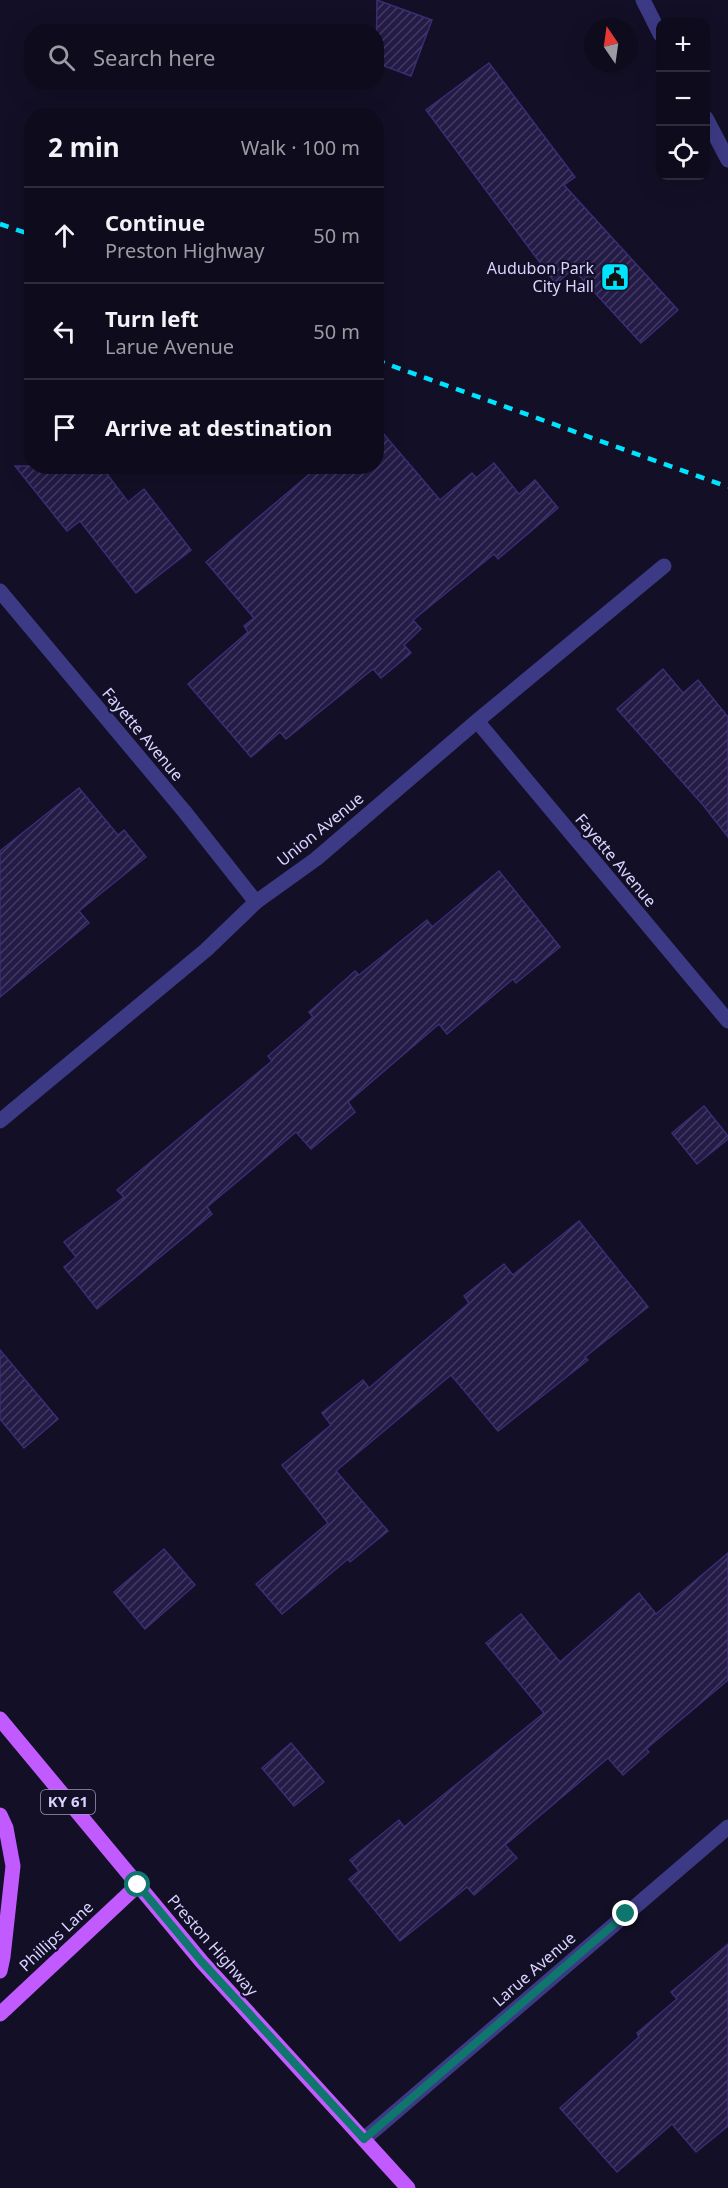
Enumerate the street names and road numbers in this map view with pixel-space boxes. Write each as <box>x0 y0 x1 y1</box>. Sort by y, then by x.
street label: Fayette Avenue <box>97 683 189 785</box>
street label: Union Avenue <box>272 787 368 871</box>
street label: Fayette Avenue <box>570 809 662 911</box>
road number: KY 61 <box>41 1790 95 1814</box>
street label: Preston Highway <box>163 1890 264 2001</box>
street label: Phillips Lane <box>14 1896 98 1976</box>
street label: Larue Avenue <box>488 1927 580 2011</box>

